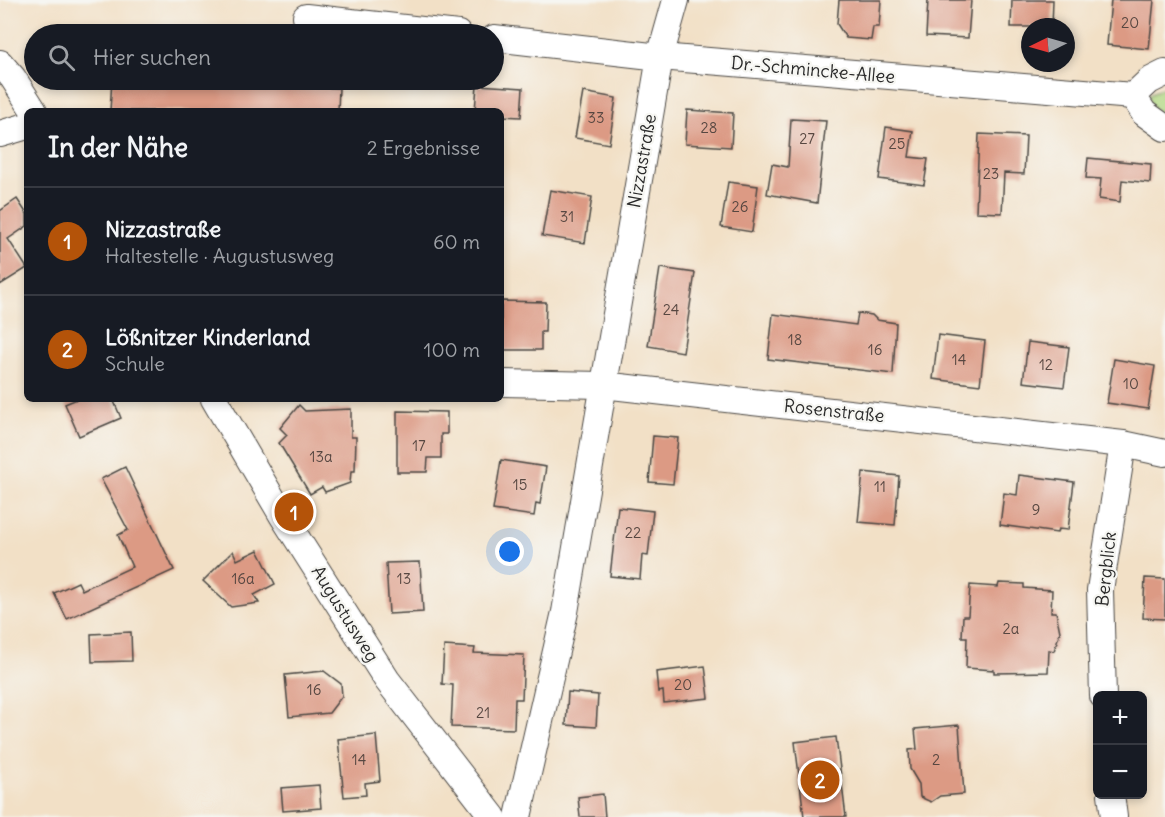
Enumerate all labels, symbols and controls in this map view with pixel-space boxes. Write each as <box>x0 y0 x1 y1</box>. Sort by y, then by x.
house number: 20 <box>1121 13 1139 32</box>
north arrow <box>1021 18 1075 72</box>
search box <box>24 24 504 90</box>
icon: search <box>45 41 78 74</box>
text: Hier suchen <box>93 43 211 71</box>
street label: Dr.-Schmincke-Allee <box>730 51 896 88</box>
house number: 33 <box>587 108 605 127</box>
street label: Nizzastraße <box>622 112 661 210</box>
house number: 28 <box>701 118 717 137</box>
house number: 27 <box>799 129 815 148</box>
text: In der Nähe <box>48 131 188 164</box>
house number: 25 <box>889 134 905 153</box>
text: 2 Ergebnisse <box>367 135 480 160</box>
house number: 23 <box>983 164 999 183</box>
house number: 26 <box>732 197 748 216</box>
house number: 31 <box>560 207 574 226</box>
text: Nizzastraße <box>105 215 221 243</box>
text: 1 <box>64 229 71 254</box>
text: 60 m <box>433 229 480 254</box>
text: Haltestelle · Augustusweg <box>105 243 334 268</box>
house number: 24 <box>663 300 680 319</box>
text: Lößnitzer Kinderland <box>105 323 310 351</box>
house number: 18 <box>788 330 802 349</box>
text: 2 <box>62 337 73 362</box>
text: 100 m <box>423 337 480 362</box>
house number: 16 <box>868 340 882 359</box>
house number: 14 <box>952 350 967 369</box>
text: Schule <box>105 351 165 376</box>
house number: 12 <box>1039 355 1053 374</box>
house number: 10 <box>1123 374 1139 393</box>
street label: Rosenstraße <box>783 394 885 427</box>
house number: 17 <box>412 436 426 455</box>
house number: 13a <box>309 447 333 466</box>
house number: 15 <box>513 475 527 494</box>
house number: 11 <box>874 477 886 496</box>
pin: 1 <box>274 490 314 534</box>
house number: 9 <box>1032 500 1040 519</box>
house number: 22 <box>625 523 641 542</box>
street label: Bergblick <box>1090 530 1121 607</box>
your location <box>495 537 524 566</box>
street label: Augustusweg <box>307 561 384 666</box>
house number: 16a <box>231 569 255 588</box>
house number: 13 <box>397 569 411 588</box>
house number: 2a <box>1003 619 1020 638</box>
house number: 20 <box>674 675 692 694</box>
house number: 16 <box>307 680 321 699</box>
map controls <box>1093 691 1147 799</box>
button: + <box>1093 691 1147 745</box>
house number: 21 <box>476 703 490 722</box>
button: − <box>1093 745 1147 799</box>
house number: 14 <box>352 750 367 769</box>
house number: 2 <box>932 750 940 769</box>
pin: 2 <box>800 758 840 802</box>

